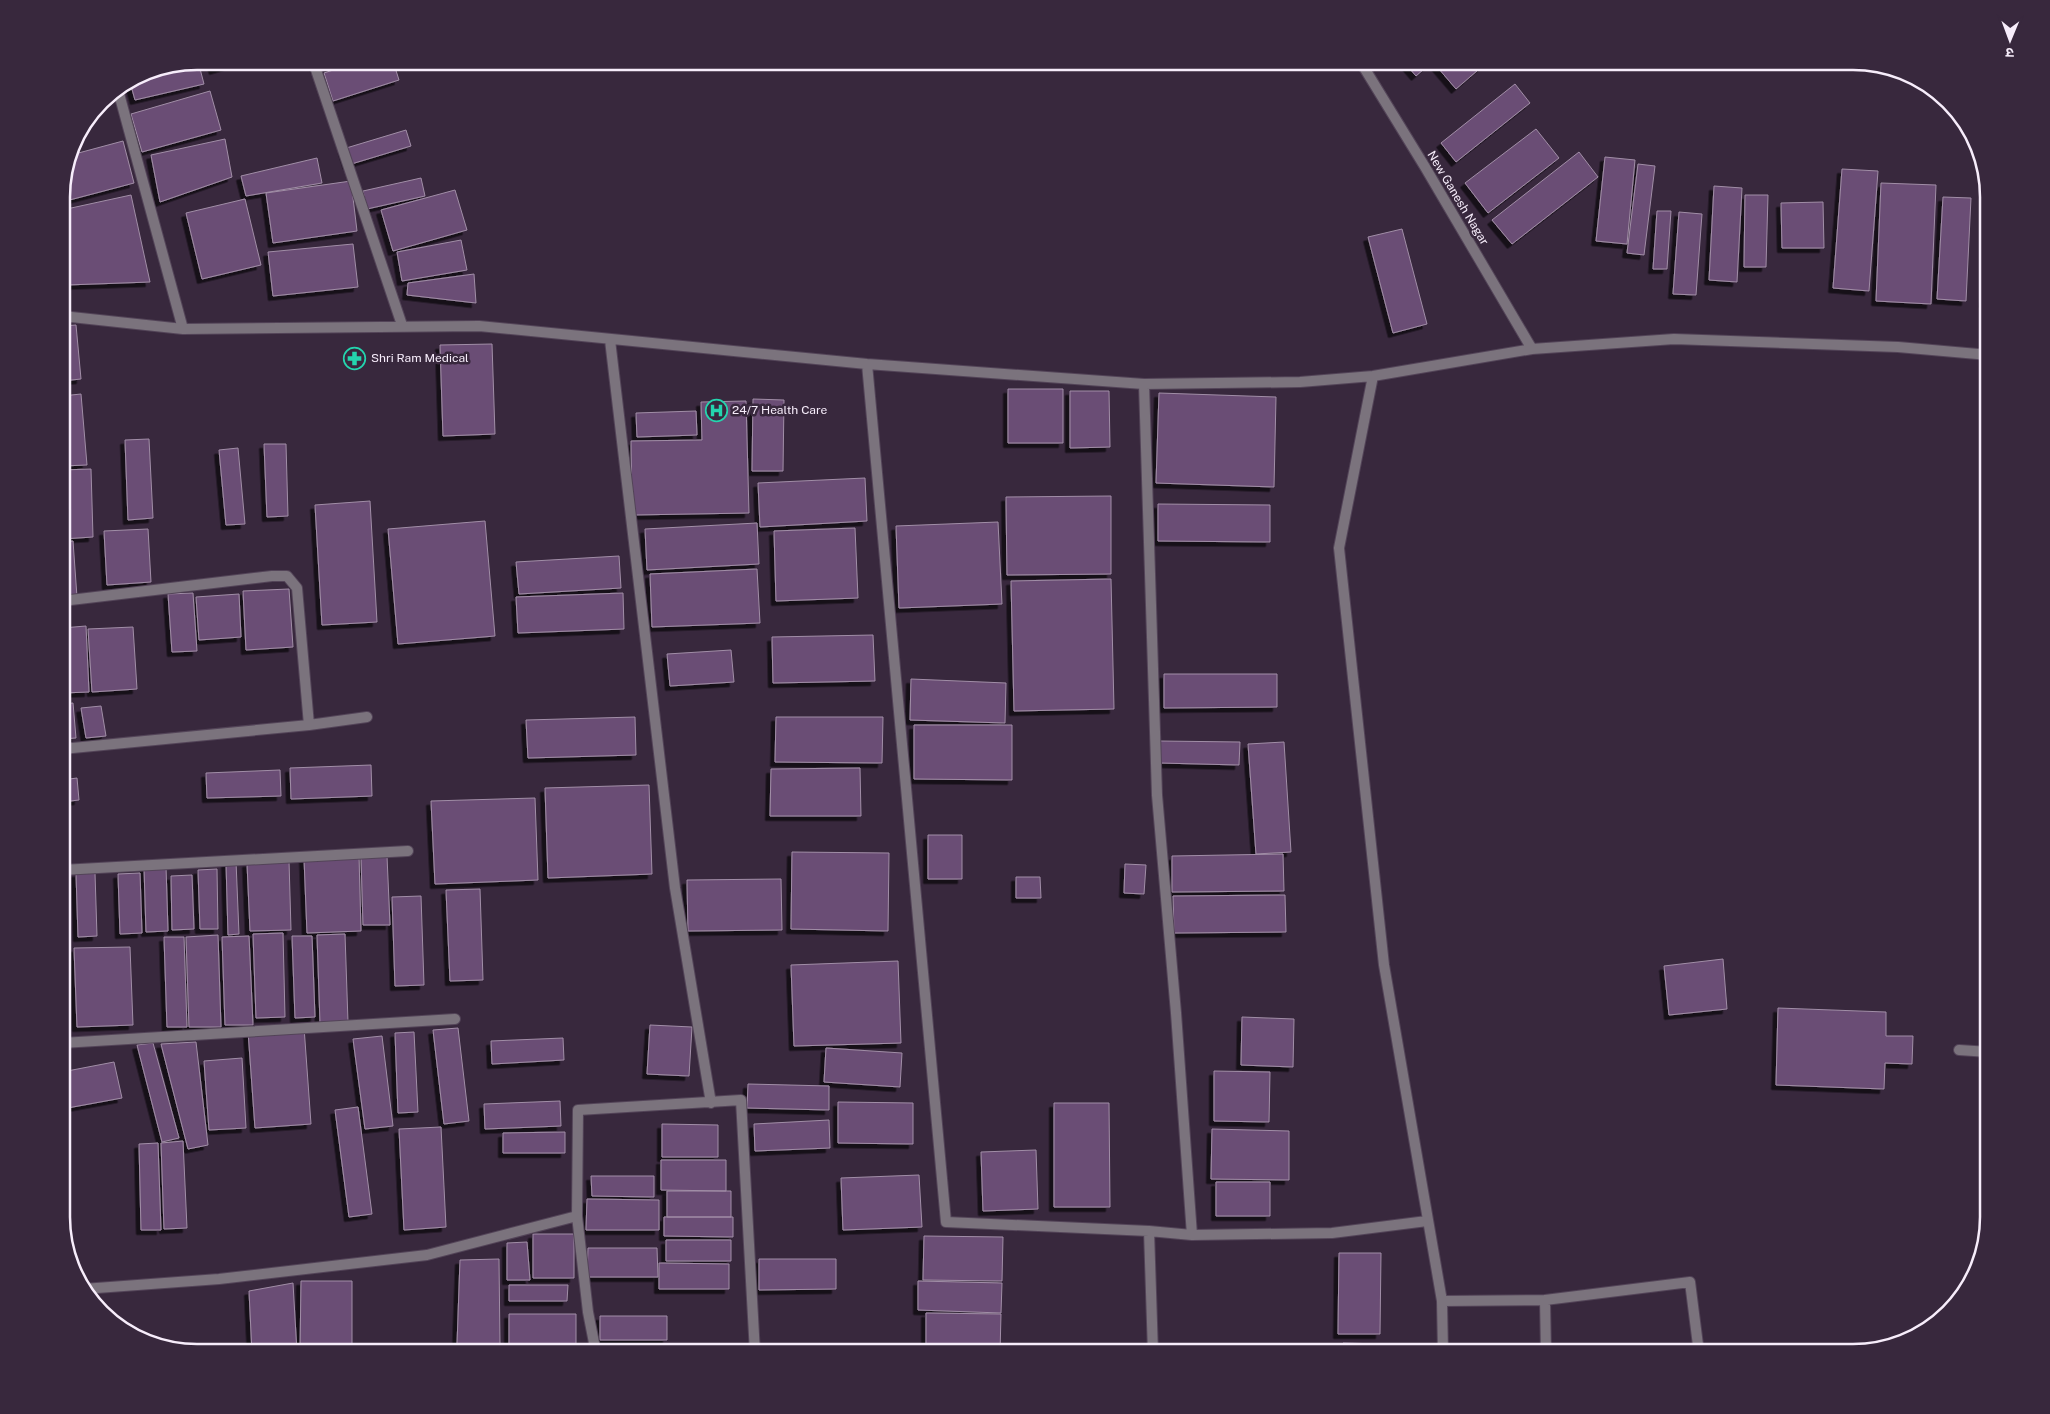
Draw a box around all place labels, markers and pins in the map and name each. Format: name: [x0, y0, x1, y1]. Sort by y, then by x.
pharmacy icon: Shri Ram Medical: [343, 346, 367, 370]
place label: Shri Ram Medical: [371, 351, 469, 365]
hospital icon: 24/7 Health Care: [704, 398, 728, 422]
place label: 24/7 Health Care: [732, 403, 828, 417]

